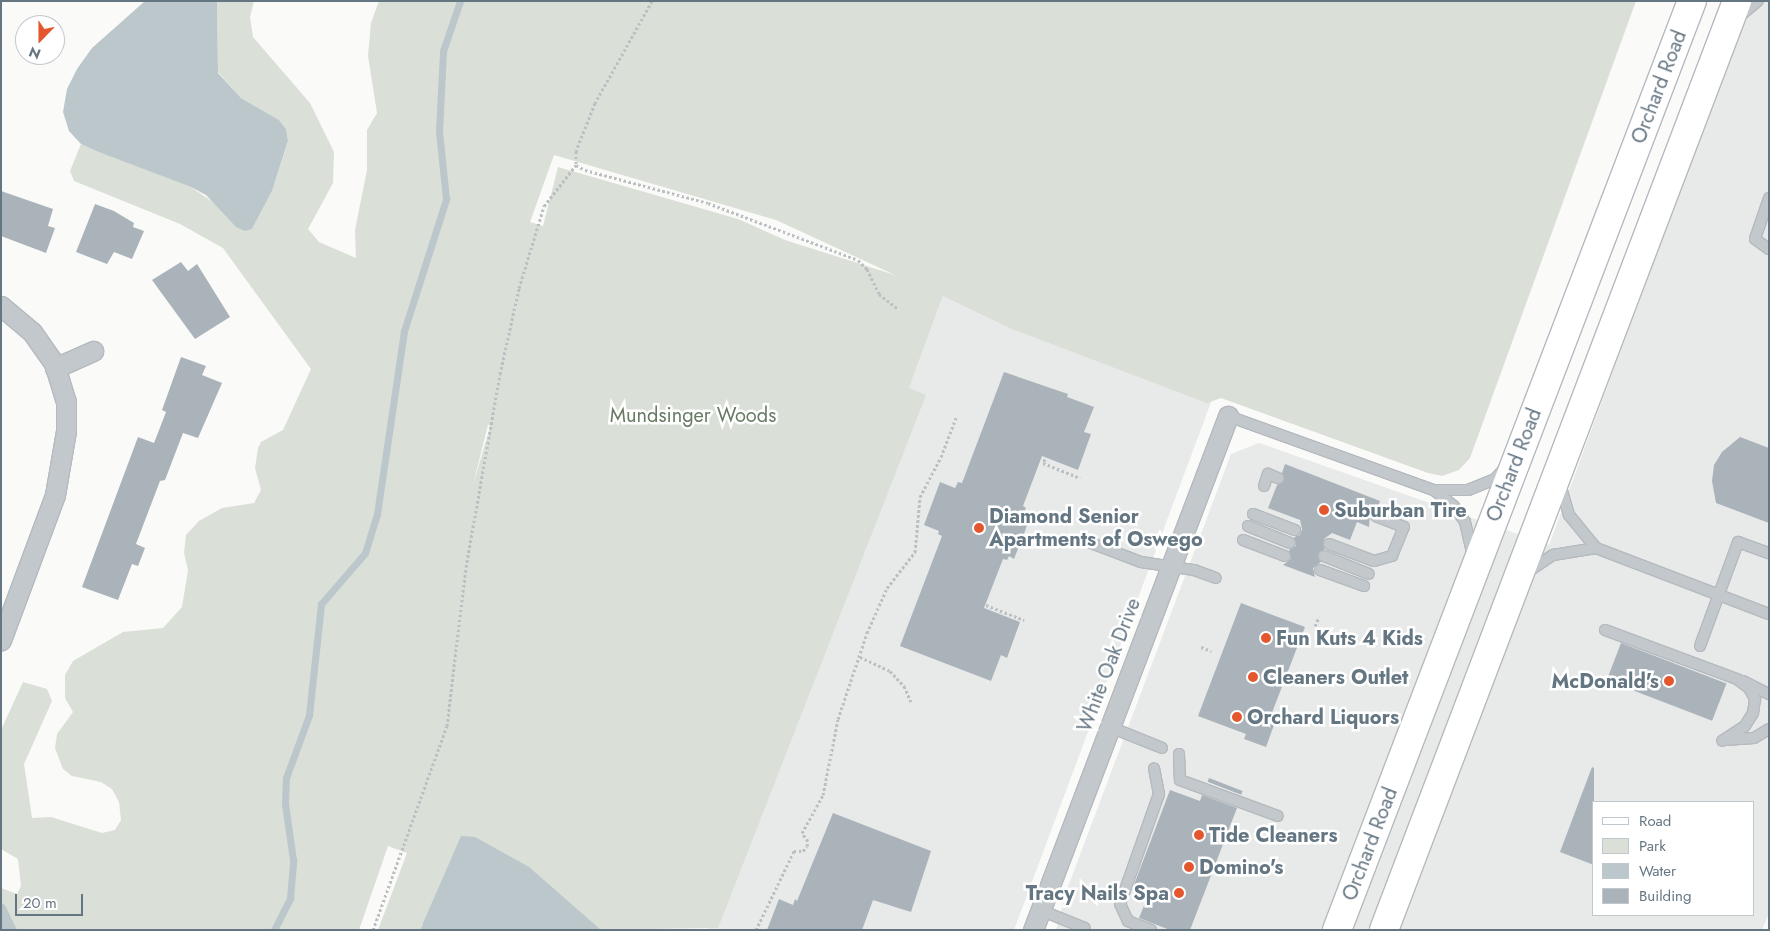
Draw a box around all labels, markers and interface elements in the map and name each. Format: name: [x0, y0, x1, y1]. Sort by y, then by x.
north arrow: [15, 15, 65, 65]
street label: Orchard Road: [1626, 27, 1692, 147]
text: N: [26, 42, 44, 64]
park label: Mundsinger Woods: [610, 403, 776, 427]
street label: Orchard Road: [1481, 405, 1547, 525]
place label: Suburban Tire: [1334, 498, 1467, 522]
place label: Diamond Senior Apartments of Oswego: [989, 504, 1203, 551]
marker: Suburban Tire: [1318, 504, 1330, 516]
marker: Diamond Senior Apartments of Oswego: [973, 522, 985, 534]
street label: White Oak Drive: [1072, 595, 1146, 735]
place label: Fun Kuts 4 Kids: [1276, 626, 1423, 650]
marker: Fun Kuts 4 Kids: [1260, 632, 1272, 644]
place label: Cleaners Outlet: [1263, 665, 1408, 689]
place label: McDonald's: [1552, 669, 1659, 693]
marker: Cleaners Outlet: [1247, 671, 1259, 683]
marker: McDonald's: [1663, 675, 1675, 687]
place label: Orchard Liquors: [1247, 705, 1399, 729]
marker: Orchard Liquors: [1231, 711, 1243, 723]
street label: Orchard Road: [1337, 784, 1403, 904]
legend: [1592, 801, 1755, 916]
text: Road: [1639, 810, 1671, 832]
place label: Tide Cleaners: [1209, 823, 1337, 847]
marker: Tide Cleaners: [1193, 829, 1205, 841]
text: Park: [1639, 835, 1666, 857]
place label: Domino's: [1199, 855, 1283, 879]
text: Water: [1639, 860, 1676, 882]
marker: Domino's: [1183, 861, 1195, 873]
place label: Tracy Nails Spa: [1026, 881, 1169, 905]
scale bar: [18, 884, 85, 916]
text: Building: [1639, 885, 1691, 907]
marker: Tracy Nails Spa: [1173, 887, 1185, 899]
text: 20 m: [23, 892, 57, 914]

